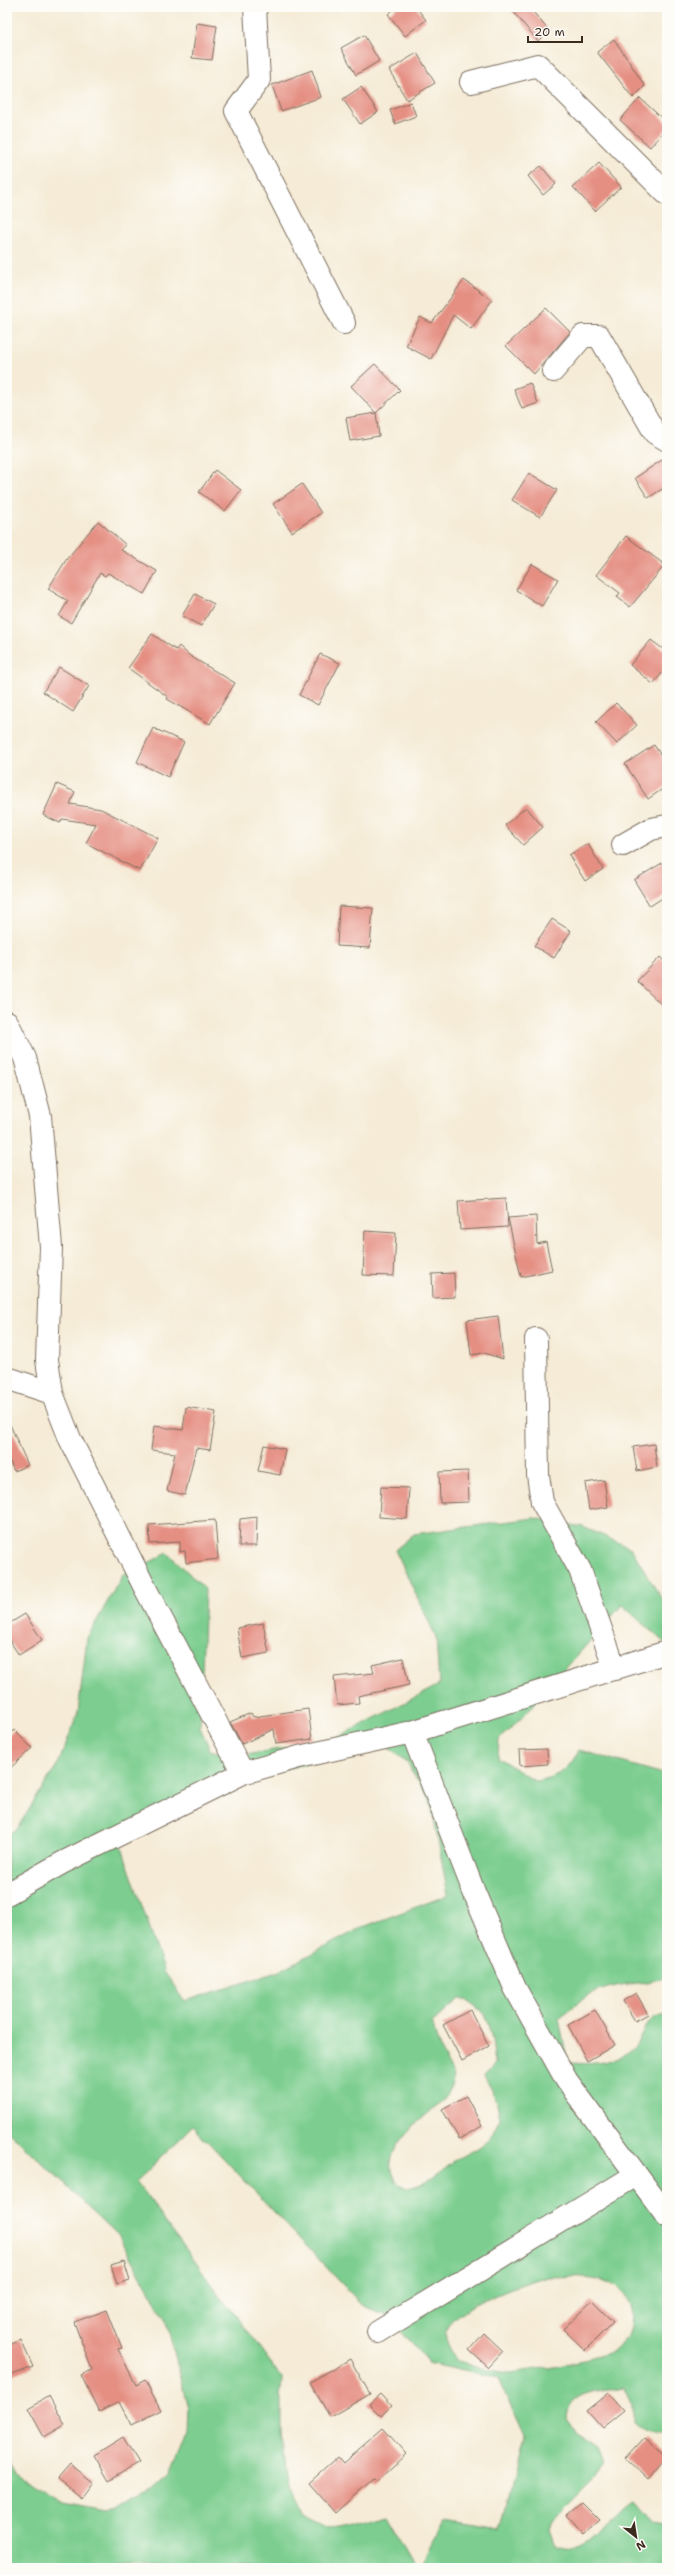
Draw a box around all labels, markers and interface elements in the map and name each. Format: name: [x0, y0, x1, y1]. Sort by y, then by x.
scale bar: [528, 18, 582, 44]
text: 20 m: [534, 24, 565, 40]
north arrow: [616, 2517, 656, 2557]
text: N: [633, 2537, 648, 2554]

